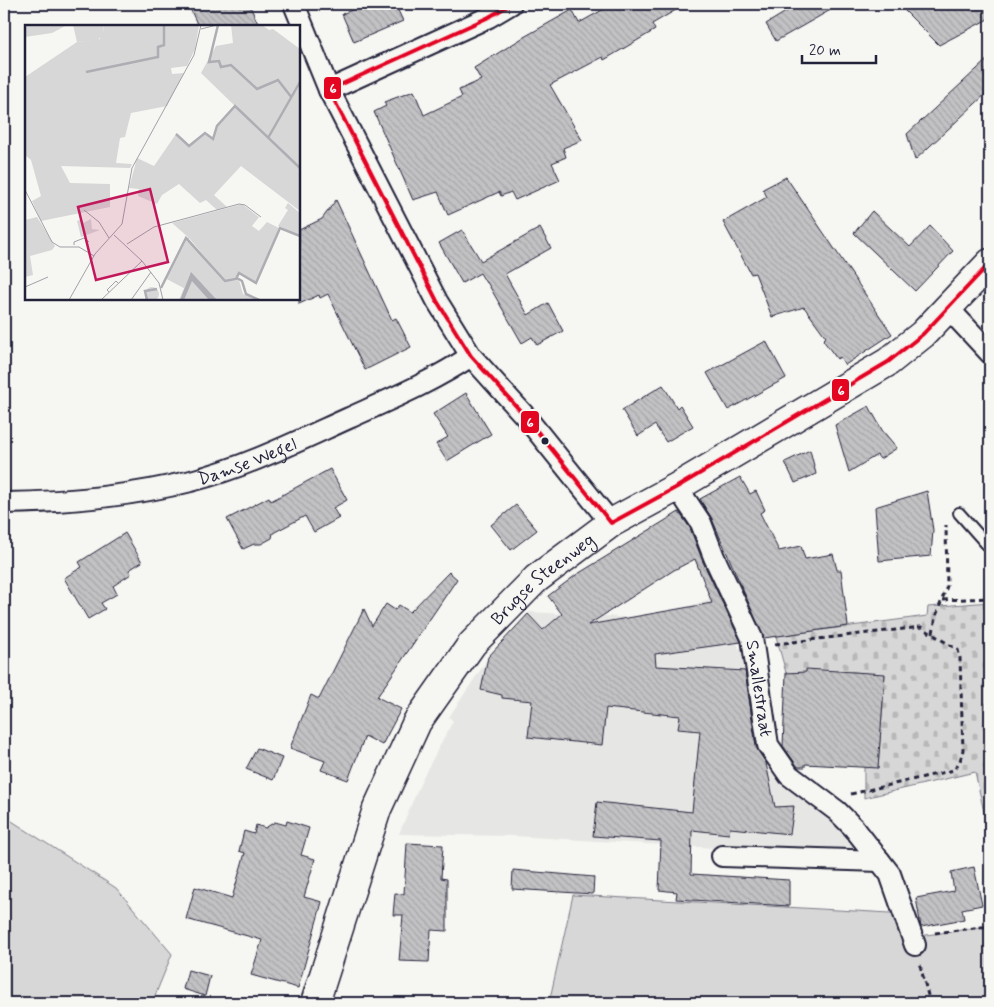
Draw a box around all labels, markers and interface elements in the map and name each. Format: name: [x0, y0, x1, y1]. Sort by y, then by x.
inset map: [25, 25, 300, 300]
scale bar: [802, 32, 875, 64]
text: 20 m: [809, 41, 841, 61]
line badge: 6: [323, 76, 342, 100]
text: 6: [329, 80, 337, 98]
line badge: 6: [831, 378, 850, 402]
text: 6: [837, 382, 845, 400]
line badge: 6: [520, 410, 540, 434]
text: 6: [526, 414, 534, 432]
street label: Damse Wegel: [195, 432, 301, 492]
unlabelled marker: [540, 436, 550, 446]
street label: Brugse Steenweg: [486, 528, 600, 631]
street label: Smallestraat: [739, 639, 778, 739]

